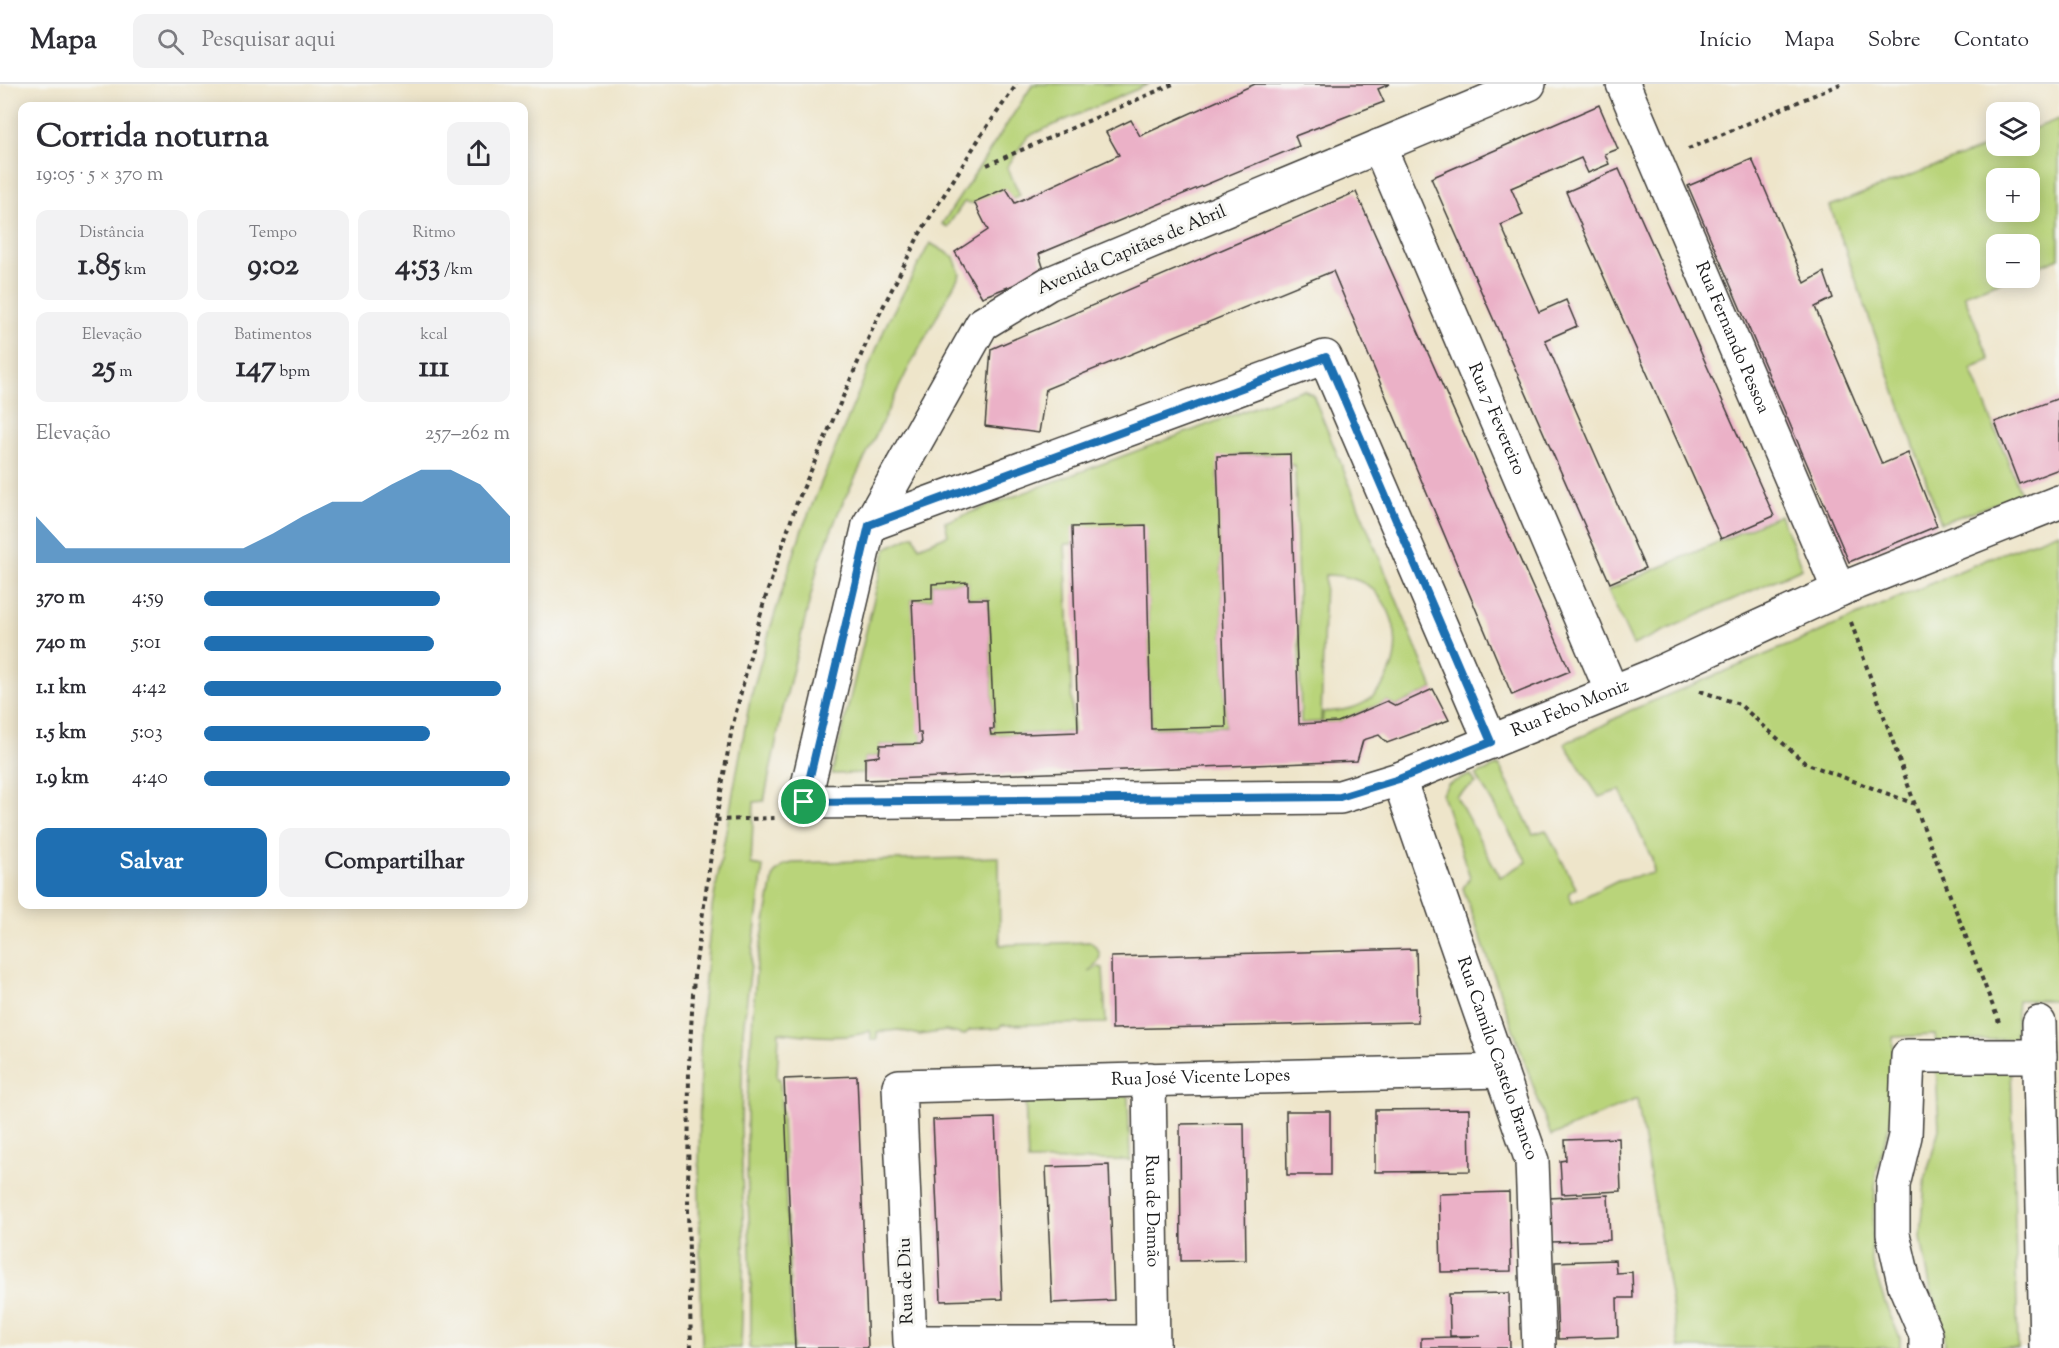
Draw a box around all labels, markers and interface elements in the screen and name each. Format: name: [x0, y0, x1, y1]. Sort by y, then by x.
search box: [133, 14, 553, 68]
text: Mapa: [30, 21, 97, 61]
icon: search: [154, 25, 187, 58]
text: Pesquisar aqui: [202, 25, 335, 57]
text: Início: [1700, 26, 1752, 56]
text: Mapa: [1785, 26, 1835, 56]
text: Sobre: [1868, 26, 1921, 56]
text: Contato: [1954, 26, 2029, 56]
map controls: [1986, 102, 2040, 288]
button: layers: [1986, 102, 2040, 156]
text: Corrida noturna: [36, 114, 269, 162]
button: share: [447, 122, 510, 185]
text: 19:05 · 5 × 370 m: [36, 161, 163, 190]
button: +: [1986, 168, 2040, 222]
street label: Avenida Capitães de Abril: [1033, 199, 1231, 303]
text: Distância: [80, 222, 144, 245]
text: Tempo: [249, 222, 297, 245]
text: Ritmo: [412, 222, 456, 245]
button: −: [1986, 234, 2040, 288]
text: 1.85: [78, 245, 121, 288]
text: 9:02: [247, 245, 299, 288]
text: 4:53: [395, 245, 440, 288]
street label: Rua Fernando Pessoa: [1687, 258, 1775, 418]
text: km: [121, 259, 146, 282]
text: /km: [440, 259, 473, 282]
text: Elevação: [82, 324, 142, 347]
text: Batimentos: [234, 324, 312, 347]
text: kcal: [420, 324, 448, 347]
text: 25: [92, 347, 116, 390]
text: 147: [236, 347, 276, 390]
text: 111: [419, 347, 449, 390]
street label: Rua 7 Fevereiro: [1460, 359, 1531, 479]
text: m: [116, 361, 132, 384]
text: bpm: [276, 361, 310, 384]
text: Elevação: [36, 420, 111, 449]
text: 257–262 m: [425, 420, 510, 449]
text: 370 m: [36, 584, 85, 613]
text: 4:59: [132, 584, 164, 613]
text: 740 m: [36, 629, 86, 658]
text: 5:01: [132, 629, 161, 658]
text: 1.1 km: [36, 674, 86, 703]
text: 4:42: [132, 674, 167, 703]
street label: Rua Febo Moniz: [1508, 674, 1633, 745]
text: 1.5 km: [36, 719, 86, 748]
text: 5:03: [132, 719, 163, 748]
text: 1.9 km: [36, 764, 89, 793]
text: 4:40: [132, 764, 168, 793]
pin: [778, 776, 829, 827]
icon: arrive: [787, 785, 820, 818]
button: Salvar: [36, 828, 267, 897]
button: Compartilhar: [279, 828, 510, 897]
street label: Rua Camilo Castelo Branco: [1449, 953, 1544, 1164]
street label: Rua José Vicente Lopes: [1111, 1063, 1291, 1094]
street label: Rua de Damão: [1137, 1155, 1165, 1268]
street label: Rua de Diu: [892, 1237, 922, 1325]

